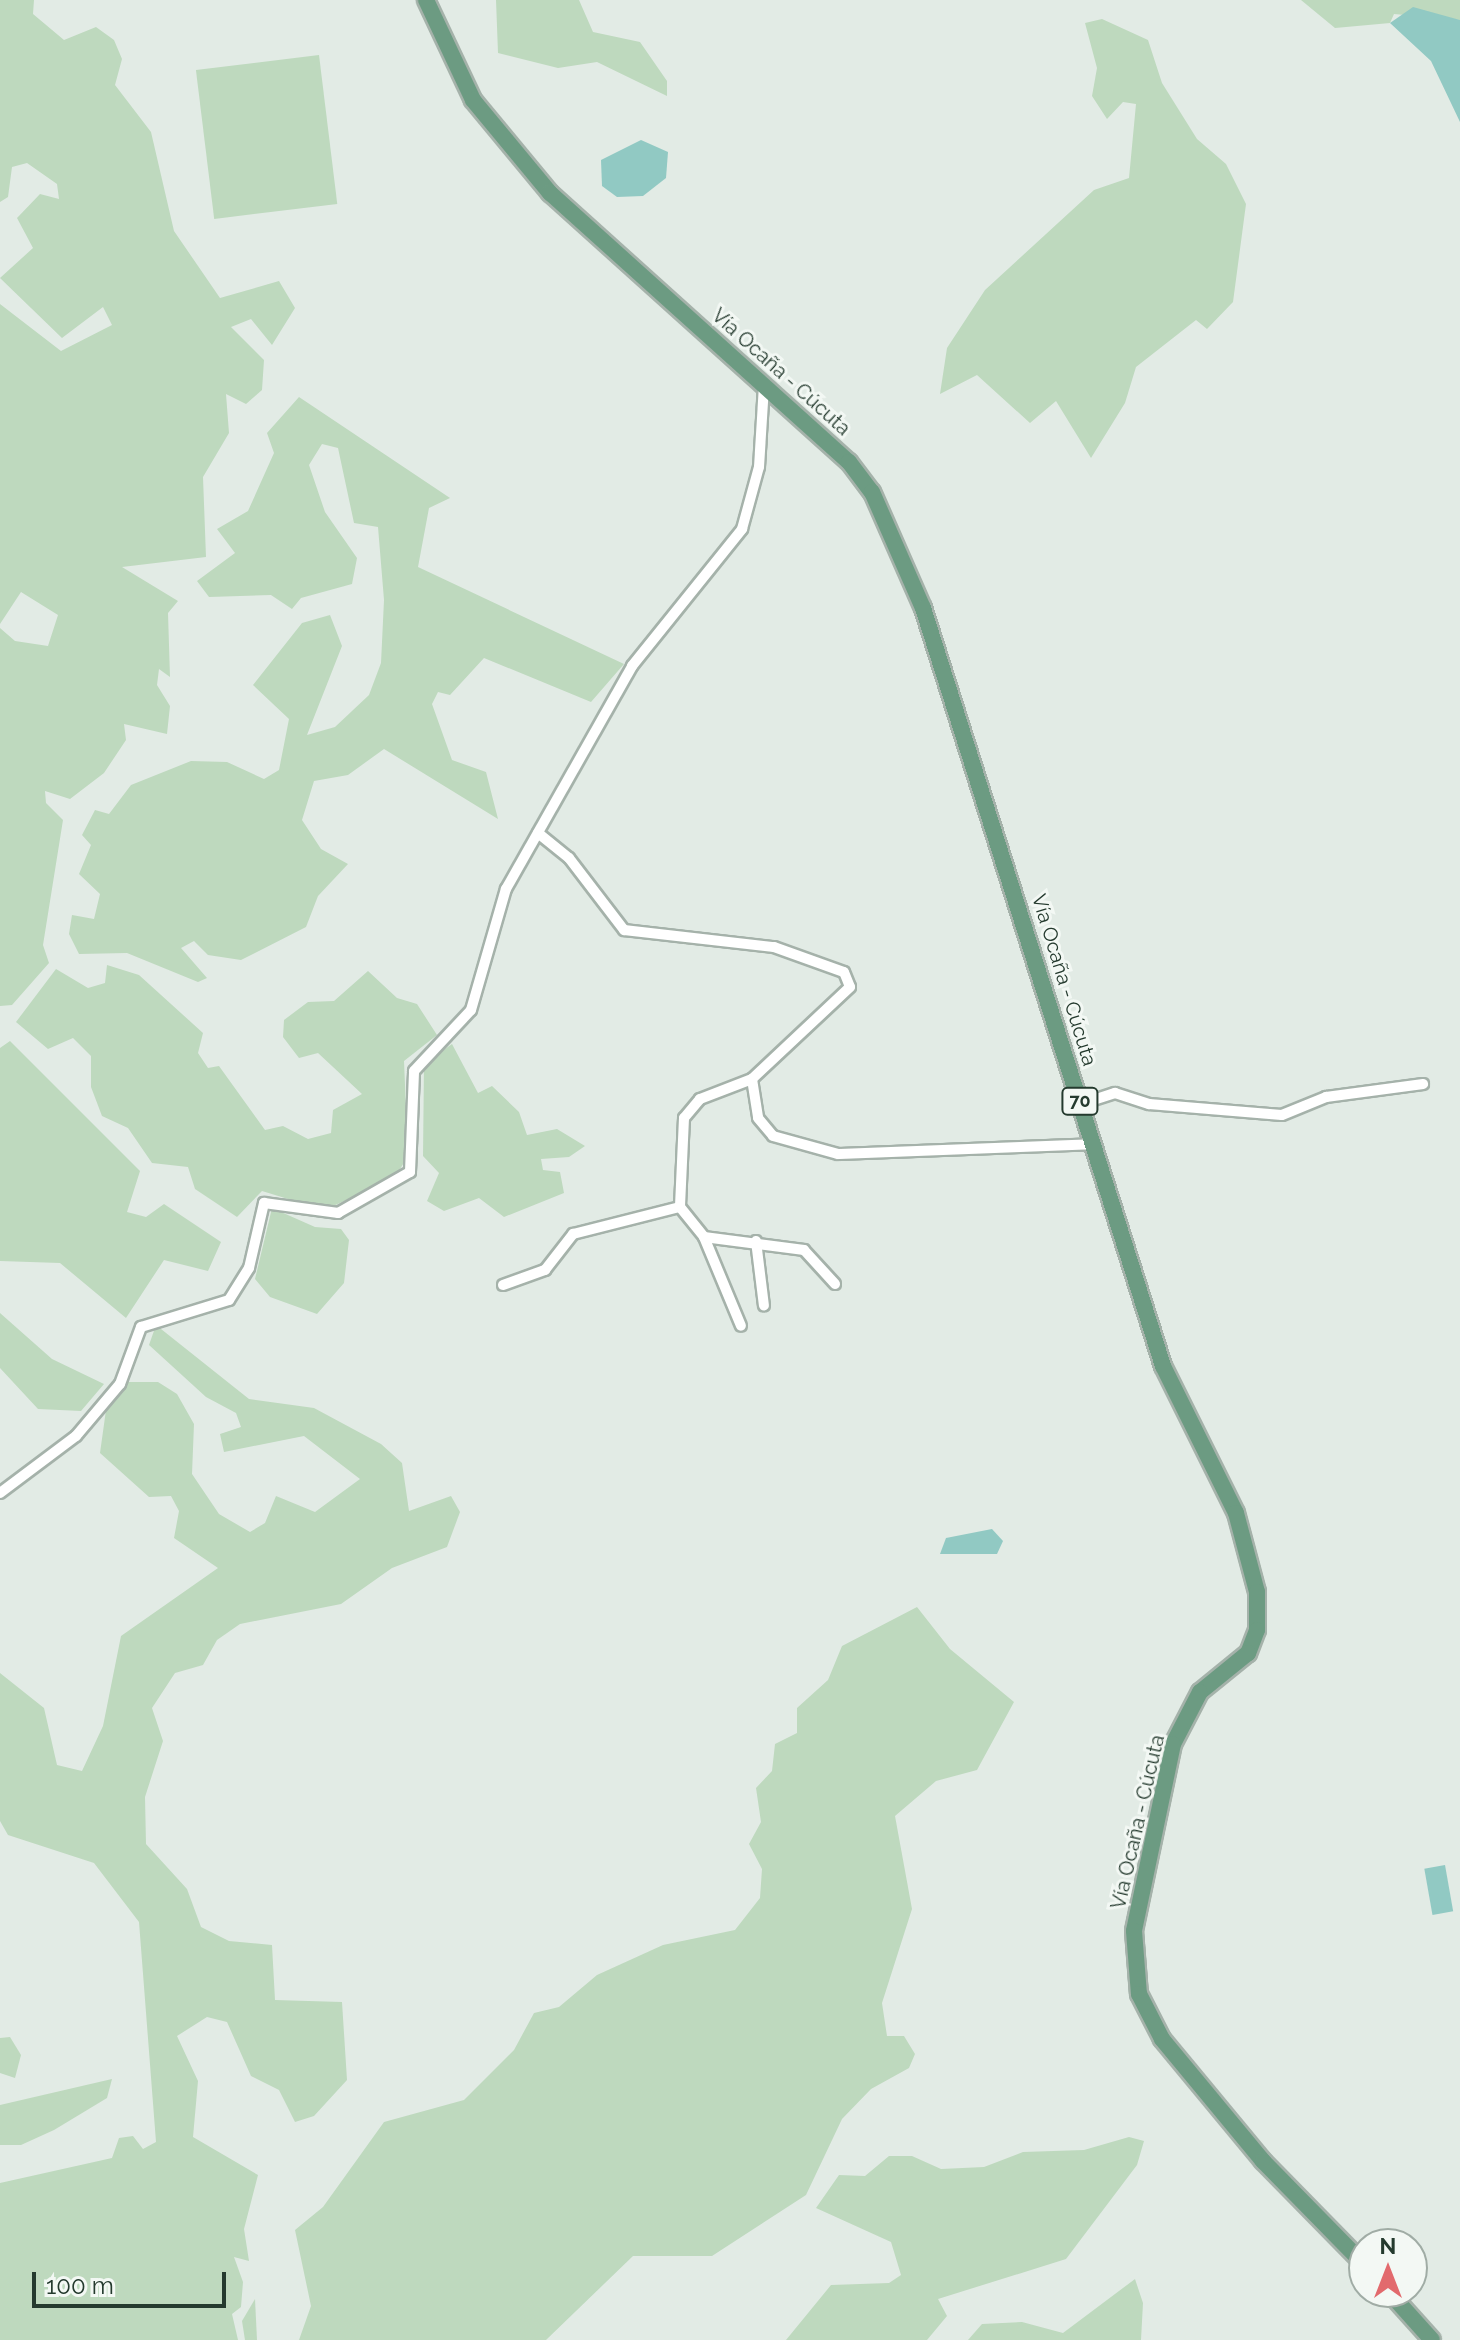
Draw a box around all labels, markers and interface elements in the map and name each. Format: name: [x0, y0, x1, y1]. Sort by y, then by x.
street label: Vía Ocaña - Cúcuta: [707, 303, 855, 441]
street label: Vía Ocaña - Cúcuta: [1026, 891, 1102, 1069]
road number: 70: [1060, 1087, 1100, 1115]
street label: Vía Ocaña - Cúcuta: [1106, 1733, 1170, 1911]
north arrow: [1348, 2228, 1428, 2308]
text: N: [1380, 2233, 1396, 2259]
scale bar: [36, 2256, 230, 2306]
text: 100 m: [46, 2271, 114, 2300]

